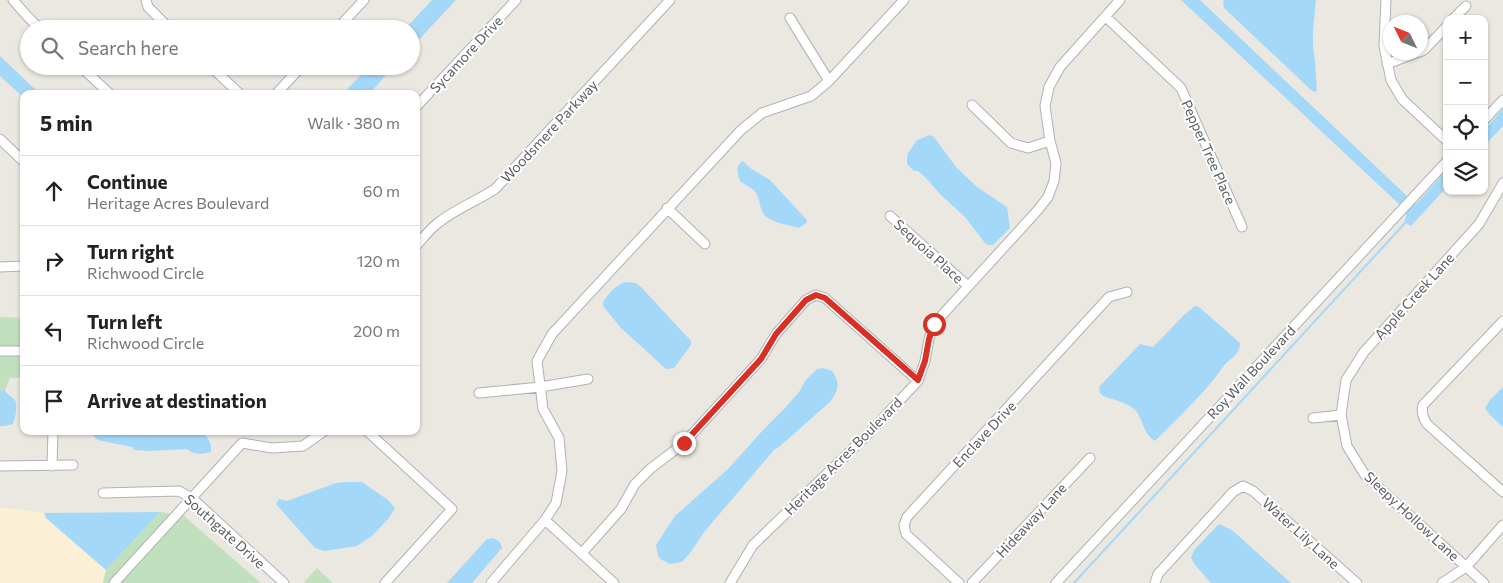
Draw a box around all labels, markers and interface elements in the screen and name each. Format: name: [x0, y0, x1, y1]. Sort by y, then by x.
street label: Sycamore Drive: [426, 12, 506, 96]
north arrow: [1383, 15, 1428, 60]
map controls: [1443, 15, 1488, 195]
button: +: [1443, 15, 1488, 60]
search box: [20, 20, 420, 75]
icon: search: [38, 34, 66, 62]
text: Search here: [78, 36, 178, 59]
button: −: [1443, 60, 1488, 105]
street label: Woodsmere Parkway: [497, 76, 601, 186]
street label: Pepper Tree Place: [1178, 97, 1240, 207]
button: locate: [1443, 105, 1488, 150]
text: 5 min: [40, 110, 93, 135]
text: Walk · 380 m: [307, 113, 400, 132]
button: layers: [1443, 150, 1488, 195]
text: Continue: [87, 170, 167, 193]
icon: ahead: [40, 177, 68, 205]
text: 60 m: [363, 181, 400, 200]
text: Heritage Acres Boulevard: [87, 193, 269, 212]
street label: Sequoia Place: [891, 215, 967, 287]
text: Turn right: [87, 240, 174, 263]
icon: right: [40, 247, 68, 275]
street label: Apple Creek Lane: [1371, 249, 1457, 343]
text: 120 m: [357, 251, 400, 270]
text: Richwood Circle: [87, 263, 204, 282]
text: Turn left: [87, 310, 162, 333]
route start: [923, 313, 946, 336]
icon: left: [40, 317, 68, 345]
text: 200 m: [353, 321, 400, 340]
street label: Roy Wall Boulevard: [1203, 322, 1299, 422]
text: Richwood Circle: [87, 333, 204, 352]
icon: arrive: [40, 387, 68, 415]
text: Arrive at destination: [87, 389, 267, 412]
street label: Heritage Acres Boulevard: [781, 394, 905, 518]
street label: Enclave Drive: [949, 397, 1019, 471]
route end: [673, 432, 696, 455]
street label: Sleepy Hollow Lane: [1361, 468, 1463, 564]
street label: Hideaway Lane: [992, 479, 1070, 561]
street label: Southgate Drive: [181, 490, 269, 572]
street label: Water Lily Lane: [1259, 494, 1343, 572]

